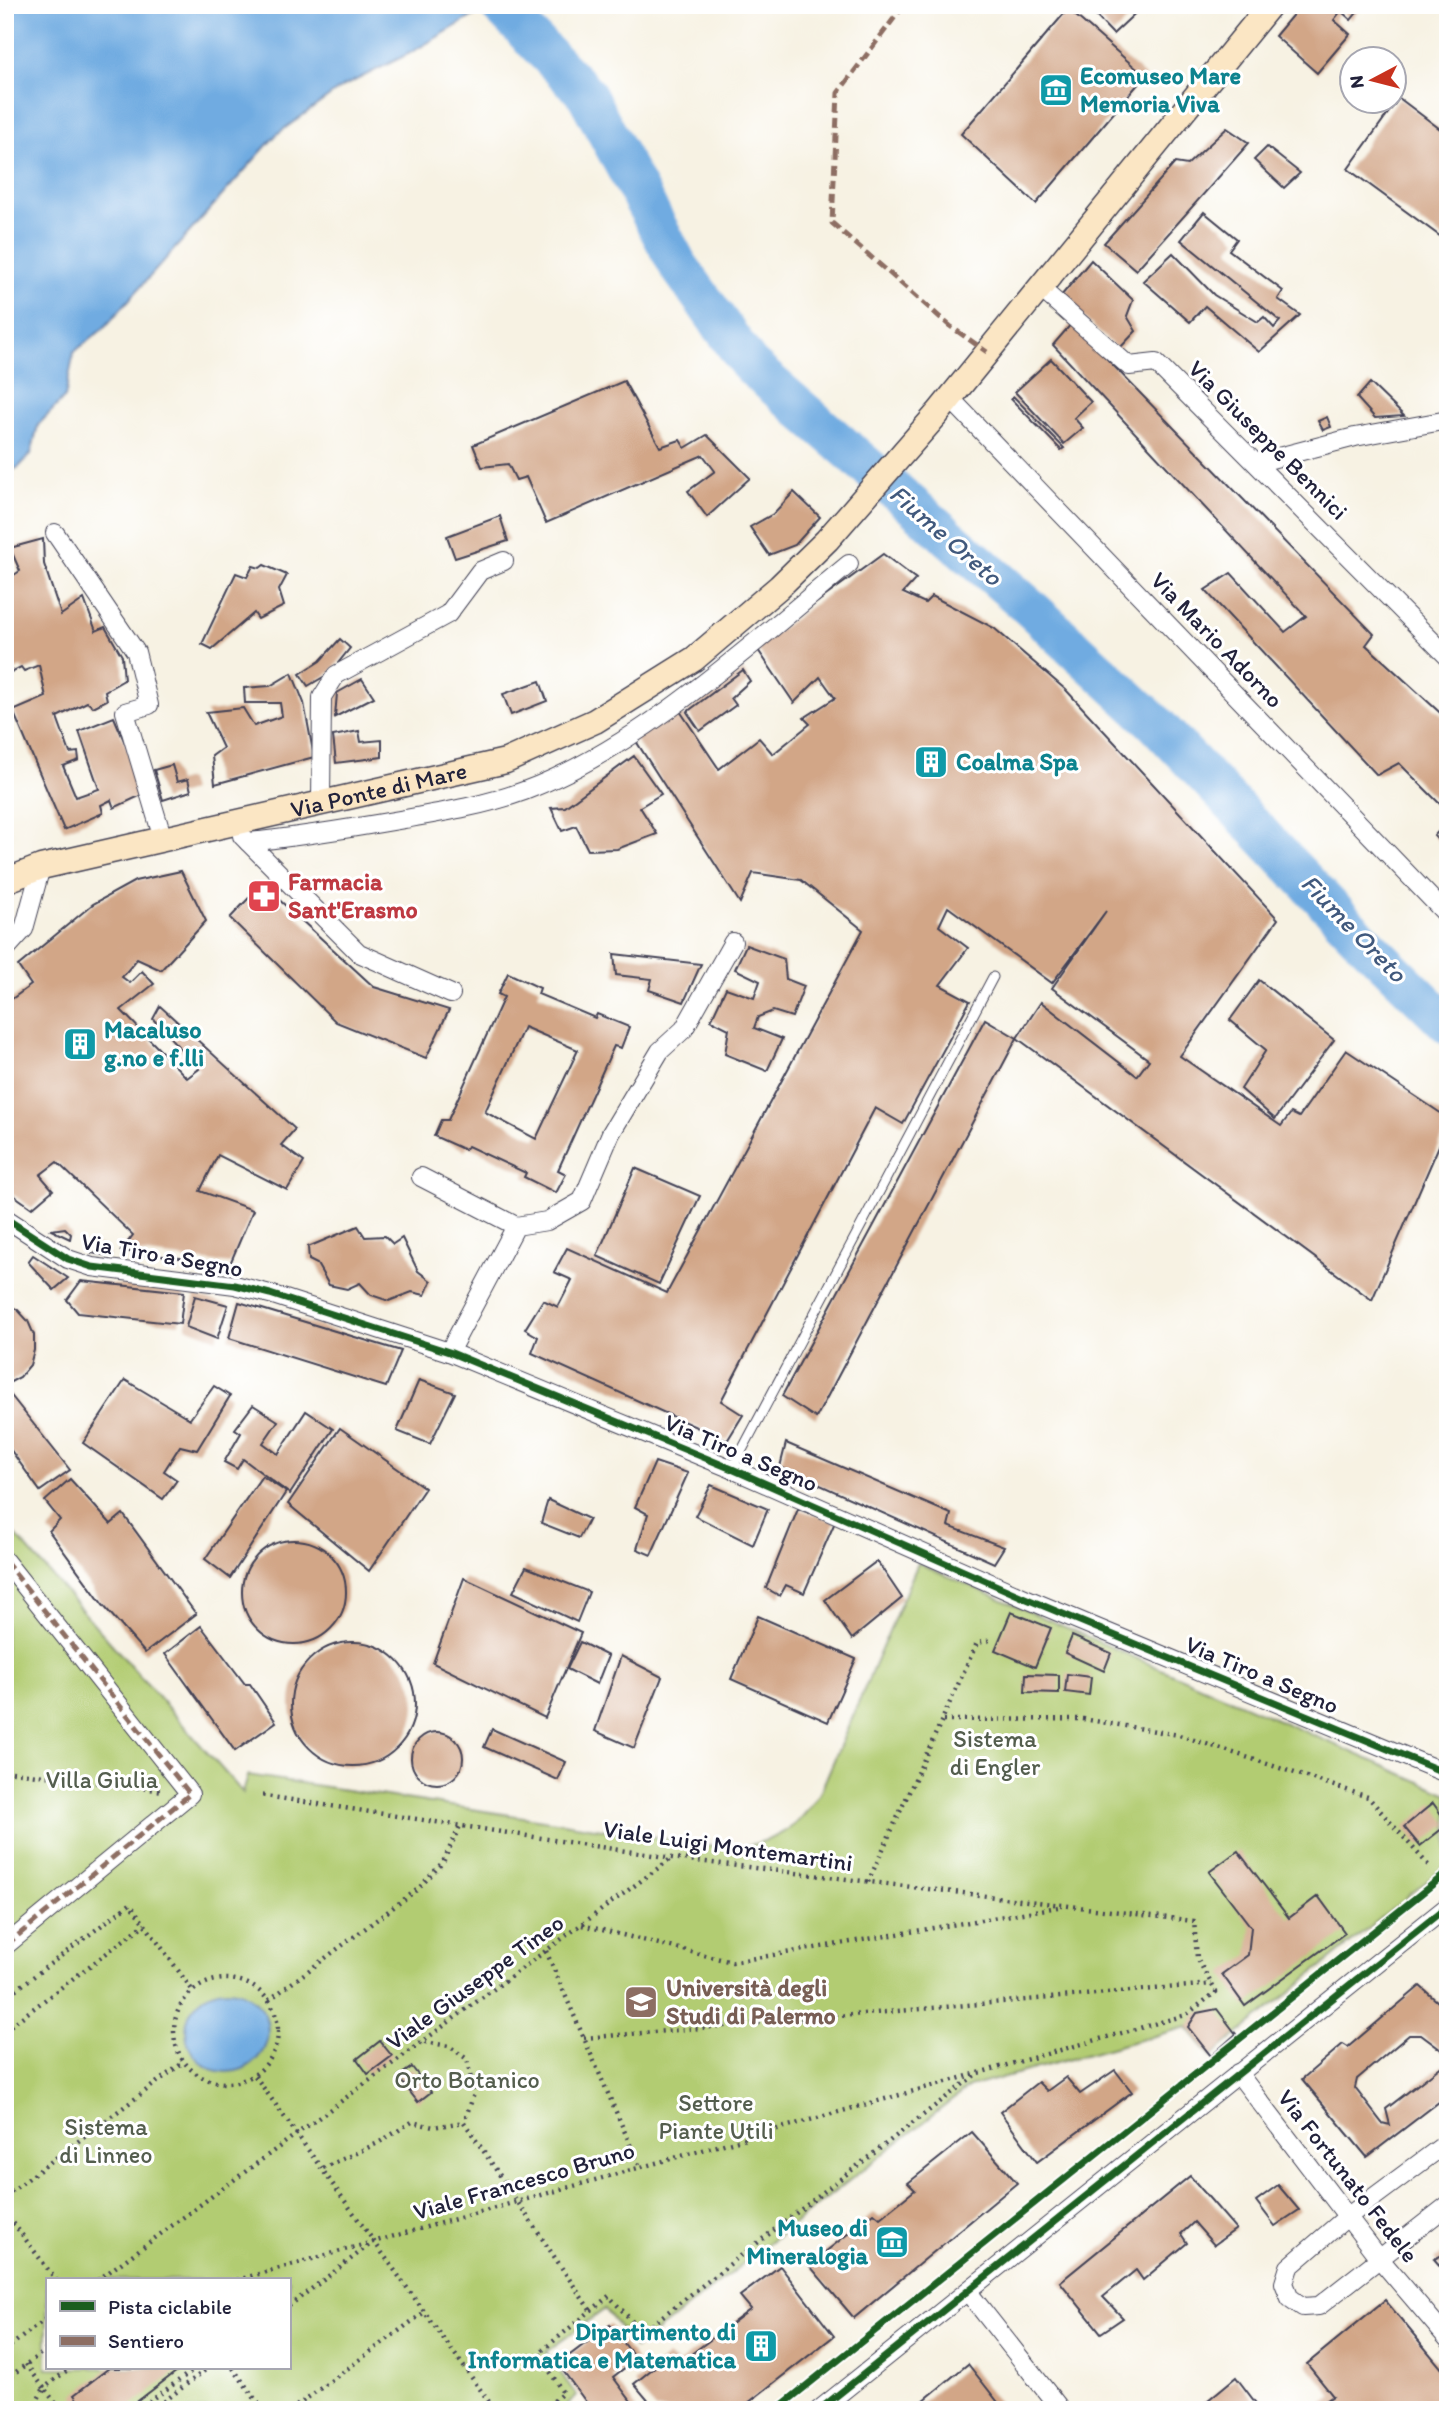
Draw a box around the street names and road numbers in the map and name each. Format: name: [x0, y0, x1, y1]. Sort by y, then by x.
street label: Via Giuseppe Bennici: [1183, 354, 1354, 525]
street label: Via Mario Adorno: [1145, 565, 1290, 714]
street label: Via Ponte di Mare: [288, 755, 469, 824]
street label: Via Tiro a Segno: [79, 1226, 245, 1283]
street label: Via Tiro a Segno: [660, 1407, 822, 1498]
street label: Via Tiro a Segno: [1181, 1629, 1343, 1720]
street label: Viale Luigi Montemartini: [602, 1814, 855, 1877]
street label: Viale Giuseppe Tineo: [380, 1907, 569, 2056]
street label: Via Fortunato Fedele: [1272, 2083, 1425, 2268]
street label: Viale Francesco Bruno: [410, 2135, 638, 2226]

